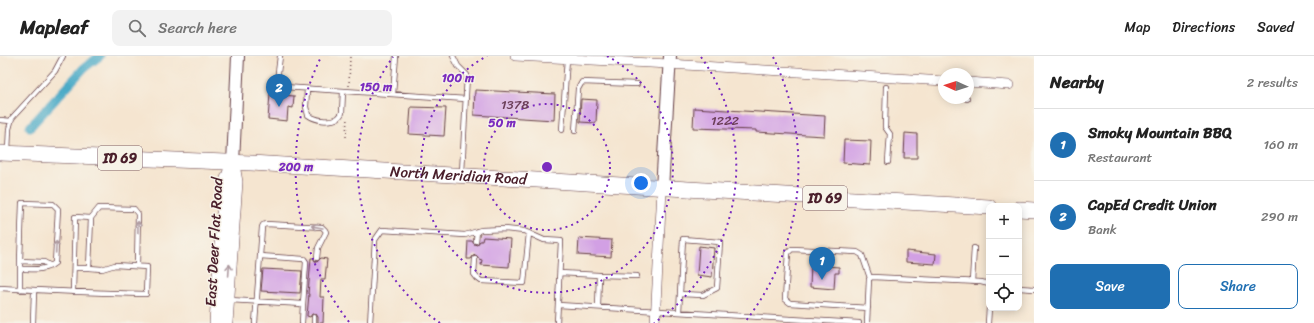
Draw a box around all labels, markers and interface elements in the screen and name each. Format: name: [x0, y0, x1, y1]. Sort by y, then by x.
search box: [112, 10, 392, 46]
text: Mapleaf: [20, 11, 88, 44]
text: Search here: [158, 15, 237, 41]
text: Map: [1124, 15, 1150, 40]
text: Directions: [1172, 15, 1235, 40]
text: Saved: [1257, 15, 1294, 40]
icon: search: [126, 17, 148, 39]
text: 100 m: [442, 67, 475, 89]
text: Nearby: [1050, 67, 1104, 97]
north arrow: [938, 68, 974, 104]
text: 2 results: [1247, 71, 1298, 94]
pin: 2: [266, 74, 292, 107]
text: 150 m: [360, 76, 393, 98]
house number: 1378: [501, 93, 529, 116]
house number: 1222: [711, 109, 740, 132]
text: 50 m: [488, 112, 516, 134]
text: Smoky Mountain BBQ: [1088, 120, 1232, 146]
text: 1: [1060, 133, 1066, 156]
text: 160 m: [1263, 133, 1298, 156]
road number: ID 69: [98, 146, 142, 170]
text: Restaurant: [1088, 146, 1152, 169]
text: 200 m: [278, 156, 314, 178]
street label: North Meridian Road: [389, 158, 529, 192]
centre of rings: [540, 160, 554, 174]
your location: [631, 173, 651, 193]
street label: East Deer Flat Road: [198, 176, 230, 307]
road number: ID 69: [803, 186, 847, 210]
text: CapEd Credit Union: [1088, 192, 1217, 218]
map controls: [986, 203, 1022, 311]
button: +: [986, 203, 1022, 239]
text: 2: [1059, 205, 1067, 228]
text: 290 m: [1261, 205, 1298, 228]
text: Bank: [1088, 218, 1117, 241]
one-way arrow: [134, 221, 141, 234]
one-way arrow: [311, 223, 324, 231]
button: −: [986, 239, 1022, 275]
one-way arrow: [52, 241, 60, 254]
pin: 1: [809, 247, 835, 280]
one-way arrow: [226, 264, 233, 277]
button: Save: [1050, 264, 1170, 309]
button: Share: [1178, 264, 1298, 309]
button: locate: [986, 275, 1022, 311]

